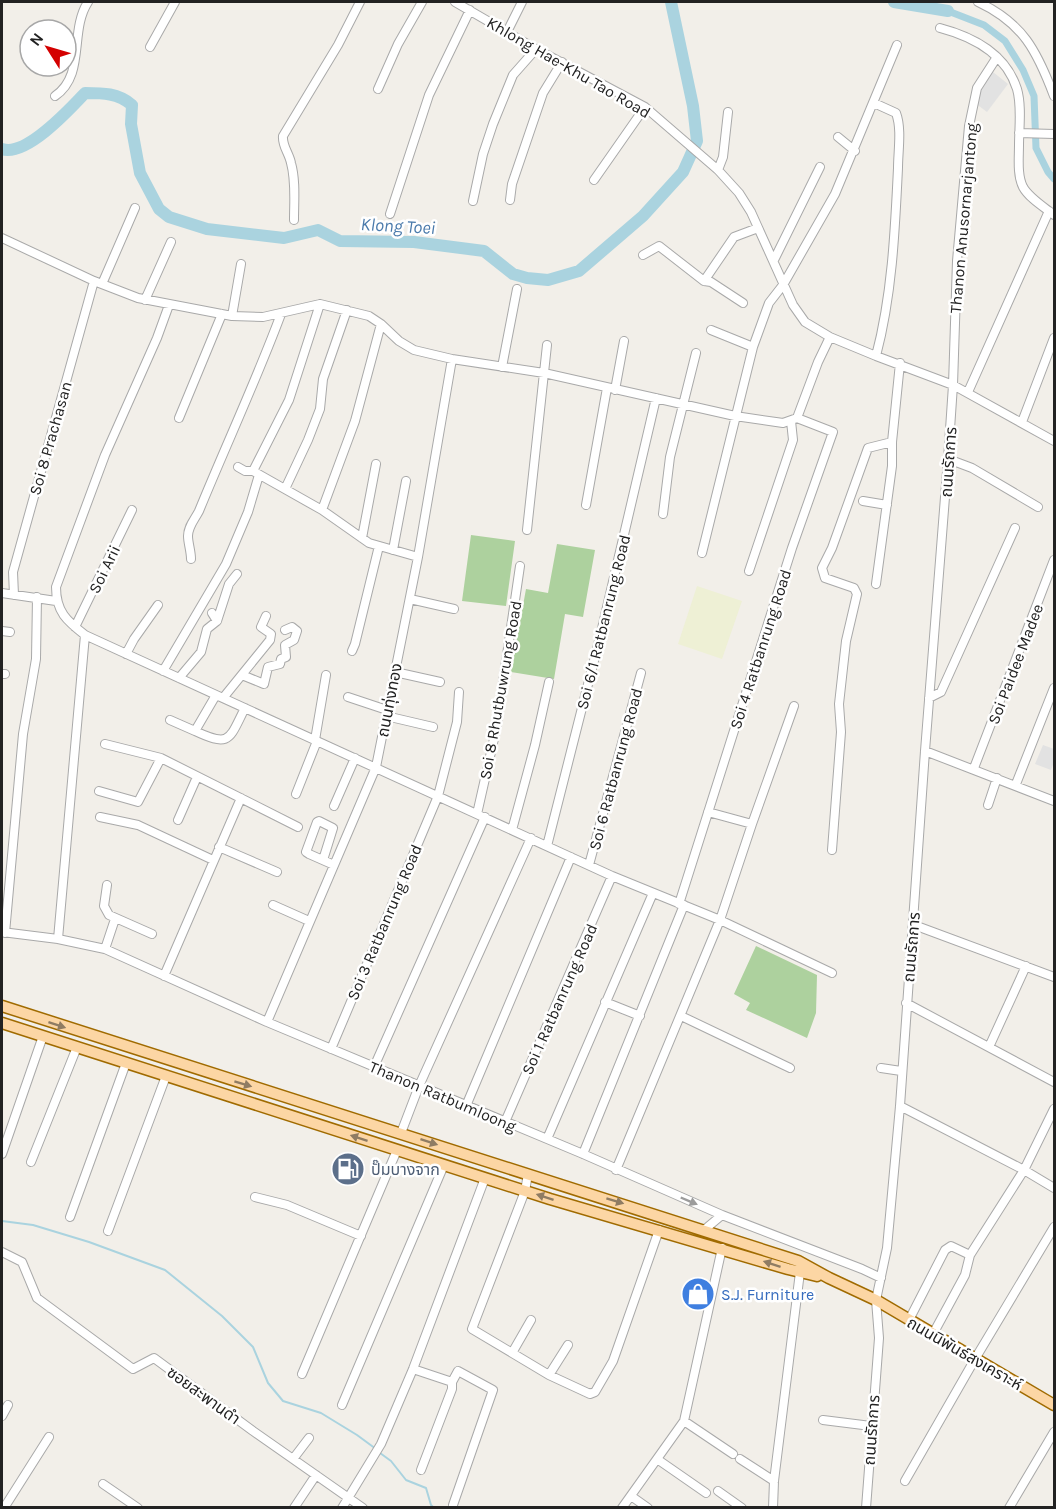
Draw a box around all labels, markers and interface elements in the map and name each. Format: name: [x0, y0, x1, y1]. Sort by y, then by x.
street label: Khlong Hae-Khu Tao Road: [483, 13, 654, 122]
north arrow: [18, 18, 78, 78]
text: N: [25, 29, 47, 50]
street label: Thanon Anusornarjantong: [946, 122, 981, 314]
water label: Klong Toei: [360, 213, 436, 239]
street label: Soi 8 Prachasan: [25, 379, 76, 497]
street label: ถนนรัถการ: [937, 426, 960, 498]
street label: Soi 6/1 Ratbanrung Road: [573, 533, 634, 712]
street label: Soi Arii: [85, 542, 124, 597]
street label: Soi 4 Ratbanrung Road: [726, 567, 795, 732]
street label: Soi 8 Rhutbuwrung Road: [475, 599, 526, 781]
street label: Soi Paidee Madee: [984, 601, 1047, 727]
street label: ถนนทุ่งทอง: [373, 661, 406, 739]
street label: Soi 6 Ratbanrung Road: [585, 686, 646, 852]
street label: Soi 3 Ratbanrung Road: [343, 841, 426, 1003]
street label: ถนนรัถการ: [899, 911, 924, 983]
street label: Soi 1 Ratbanrung Road: [518, 921, 601, 1078]
one-way arrow: [48, 1020, 66, 1030]
street label: Thanon Ratbumloong: [366, 1057, 519, 1136]
one-way arrow: [234, 1080, 252, 1089]
one-way arrow: [350, 1133, 368, 1142]
one-way arrow: [420, 1138, 438, 1148]
fuel station icon: ปั๊มบางจาก: [330, 1151, 366, 1187]
place label: ปั๊มบางจาก: [371, 1159, 440, 1179]
one-way arrow: [536, 1192, 554, 1202]
one-way arrow: [606, 1197, 624, 1207]
one-way arrow: [680, 1197, 698, 1206]
one-way arrow: [763, 1259, 781, 1268]
shop icon: S.J. Furniture: [680, 1276, 716, 1312]
place label: S.J. Furniture: [721, 1285, 814, 1304]
street label: ถนนนิพันธ์สงเคราะห์: [904, 1313, 1026, 1394]
street label: ซอยสะพานดำ: [163, 1362, 244, 1428]
street label: ถนนรัถการ: [860, 1394, 883, 1466]

